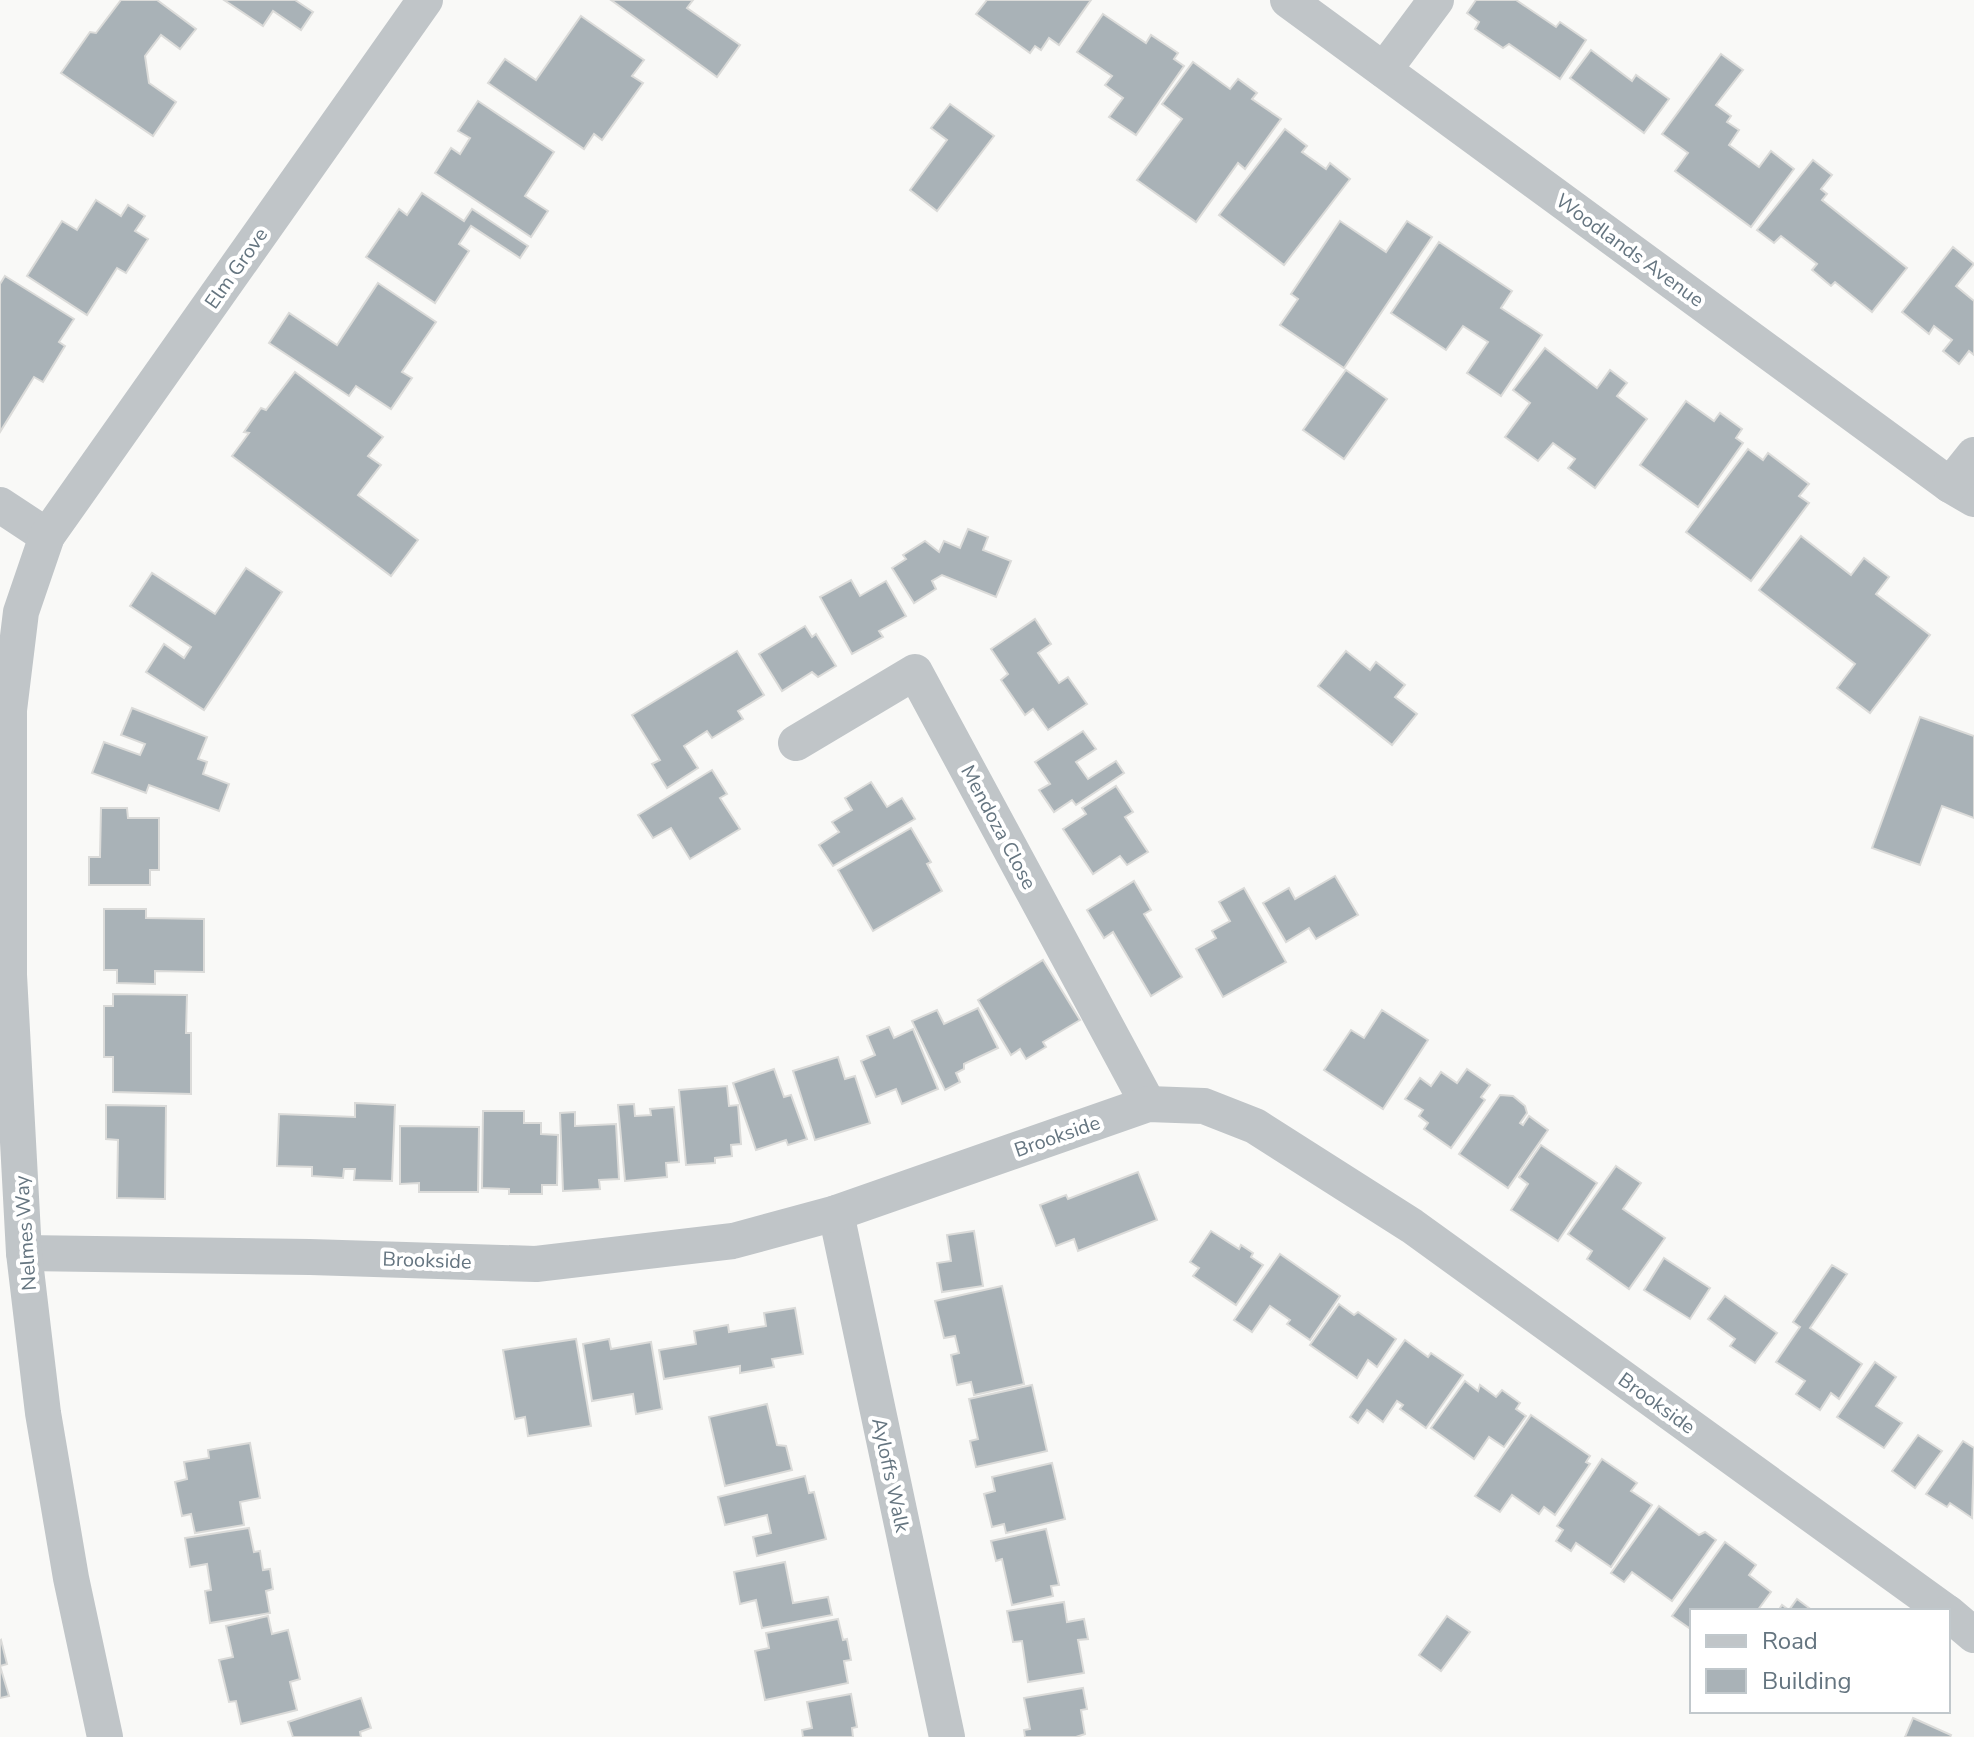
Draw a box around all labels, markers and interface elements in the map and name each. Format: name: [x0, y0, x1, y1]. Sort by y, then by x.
street label: Woodlands Avenue: [1550, 187, 1709, 313]
street label: Elm Grove: [199, 222, 274, 314]
street label: Mendoza Close: [954, 760, 1043, 894]
street label: Brookside: [1011, 1109, 1104, 1164]
street label: Nelmes Way: [8, 1174, 43, 1292]
street label: Brookside: [382, 1245, 472, 1276]
street label: Brookside: [1613, 1366, 1701, 1441]
street label: Ayloffs Walk: [865, 1415, 916, 1536]
legend: [1690, 1609, 1950, 1713]
text: Road: [1762, 1625, 1818, 1657]
text: Building: [1762, 1665, 1852, 1697]

